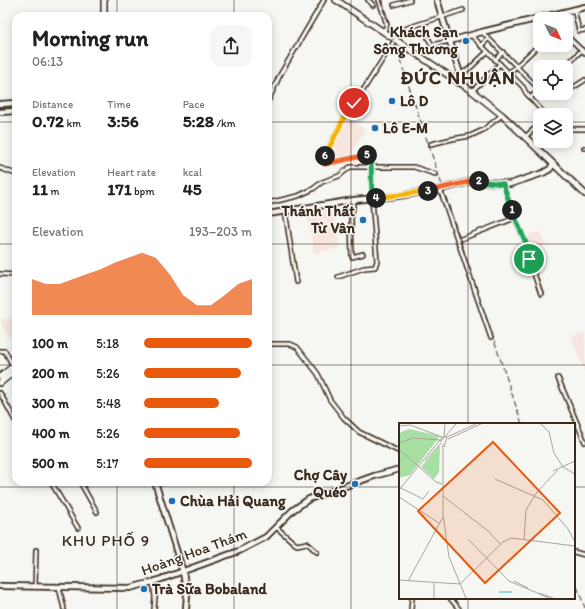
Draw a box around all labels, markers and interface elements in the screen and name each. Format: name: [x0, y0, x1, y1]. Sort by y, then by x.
north arrow: [533, 12, 573, 52]
map controls: [533, 12, 573, 148]
place label: Khách Sạn Sông Thương: [373, 23, 459, 59]
text: Morning run: [32, 25, 148, 52]
button: share: [210, 25, 252, 67]
marker: Khách Sạn Sông Thương: [461, 36, 471, 46]
text: 06:13: [32, 54, 63, 69]
button: locate: [533, 60, 573, 100]
district label: ĐỨC NHUẬN: [400, 66, 516, 89]
pin: [337, 86, 371, 120]
icon: check: [343, 92, 365, 114]
place label: Lô D: [400, 92, 429, 110]
marker: Lô D: [387, 96, 397, 106]
text: Distance: [32, 98, 73, 111]
text: Time: [107, 98, 131, 111]
text: Pace: [183, 98, 205, 111]
button: layers: [533, 108, 573, 148]
text: 0.72: [32, 111, 64, 131]
text: 3:56: [107, 111, 139, 131]
text: 5:28: [183, 111, 214, 131]
text: km: [64, 117, 81, 130]
text: /km: [214, 117, 236, 130]
place label: Lô E-M: [383, 119, 428, 137]
marker: Lô E-M: [370, 123, 380, 133]
pin: 5: [357, 145, 377, 165]
pin: 6: [315, 146, 335, 166]
text: 5: [364, 148, 370, 161]
text: 6: [322, 149, 328, 162]
text: Elevation: [32, 166, 76, 179]
text: Heart rate: [107, 166, 156, 179]
text: kcal: [183, 166, 202, 179]
pin: 2: [469, 171, 489, 191]
text: 2: [476, 174, 482, 187]
text: 11: [32, 179, 48, 199]
text: 171: [107, 179, 132, 199]
text: 45: [183, 179, 202, 199]
pin: 3: [418, 181, 438, 201]
text: 3: [425, 184, 431, 197]
text: m: [48, 185, 60, 198]
text: bpm: [132, 185, 154, 198]
pin: 4: [366, 188, 386, 208]
text: 4: [373, 191, 379, 204]
pin: 1: [502, 200, 522, 220]
place label: Thánh Thất Từ Vân: [280, 202, 356, 237]
text: 1: [509, 203, 515, 216]
marker: Thánh Thất Từ Vân: [358, 215, 368, 225]
text: Elevation: [32, 224, 84, 239]
text: 193–203 m: [189, 224, 252, 239]
pin: [512, 242, 546, 276]
icon: arrive: [518, 248, 540, 270]
text: 100 m: [32, 336, 68, 351]
text: 5:18: [96, 336, 119, 351]
text: 200 m: [32, 366, 69, 381]
text: 5:26: [96, 366, 120, 381]
text: 300 m: [32, 396, 69, 411]
text: 5:48: [96, 396, 121, 411]
inset map: [399, 423, 575, 599]
text: 400 m: [32, 426, 70, 441]
text: 5:26: [96, 426, 120, 441]
text: 500 m: [32, 456, 69, 471]
text: 5:17: [96, 456, 119, 471]
place label: Chợ Cây Quéo: [294, 466, 348, 501]
marker: Chợ Cây Quéo: [350, 479, 360, 489]
place label: Chùa Hải Quang: [180, 492, 286, 511]
marker: Chùa Hải Quang: [167, 496, 177, 506]
street label: Hoàng Hoa Thám: [139, 525, 249, 579]
district label: KHU PHỐ 9: [62, 531, 150, 550]
place label: Trà Sữa Bobaland: [151, 580, 267, 598]
marker: Trà Sữa Bobaland: [139, 584, 149, 594]

